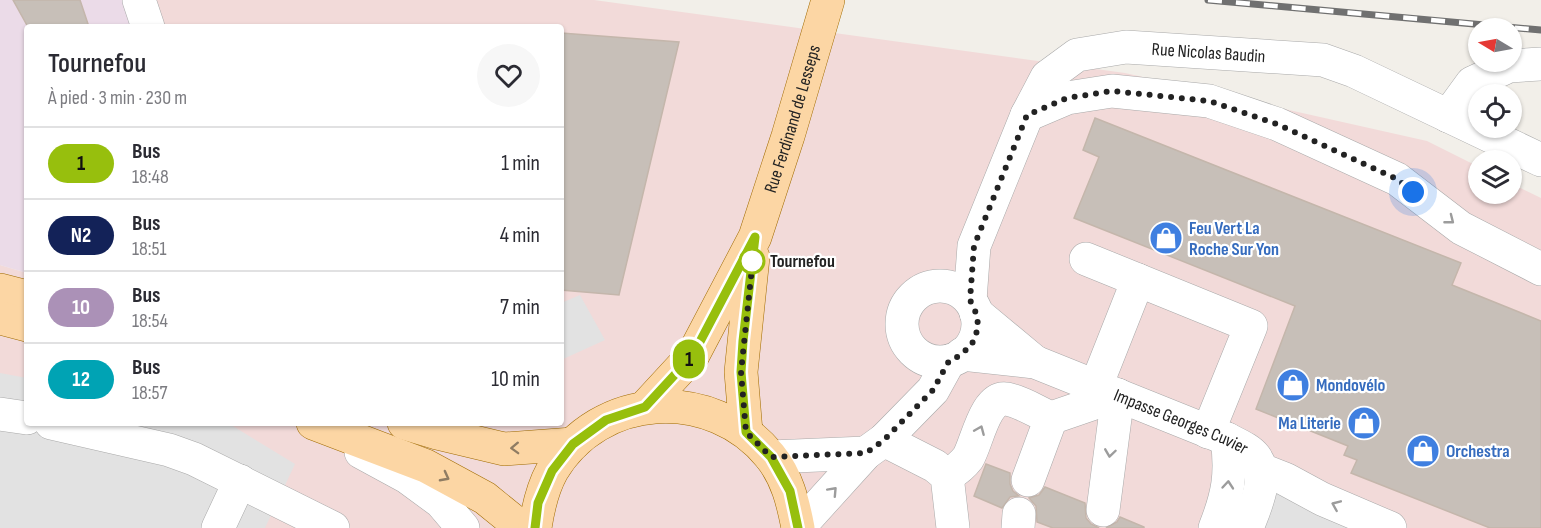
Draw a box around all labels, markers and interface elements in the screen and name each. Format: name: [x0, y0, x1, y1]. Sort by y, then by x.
north arrow: [1468, 18, 1522, 72]
map controls: [1468, 18, 1522, 204]
street label: Rue Nicolas Baudin: [1151, 38, 1266, 67]
street label: Rue Ferdinand de Lesseps: [760, 42, 825, 195]
button: heart: [477, 44, 540, 107]
text: Tournefou: [48, 47, 146, 80]
button: locate: [1468, 84, 1522, 138]
text: À pied · 3 min · 230 m: [48, 86, 187, 110]
text: Bus: [132, 138, 161, 165]
text: 1 min: [501, 150, 540, 177]
button: layers: [1468, 150, 1522, 204]
text: 1: [77, 151, 85, 176]
text: 18:48: [132, 165, 169, 189]
your location: [1398, 177, 1428, 207]
text: Bus: [132, 210, 161, 237]
one-way arrow: [1444, 213, 1455, 224]
place label: Feu Vert La Roche Sur Yon: [1189, 218, 1279, 260]
shop icon: Feu Vert La Roche Sur Yon: [1148, 220, 1184, 256]
text: 4 min: [500, 222, 540, 249]
text: N2: [71, 223, 91, 248]
text: 18:51: [132, 237, 167, 261]
marker: Tournefou: [739, 248, 765, 274]
place label: Tournefou: [770, 251, 835, 272]
text: Bus: [132, 282, 161, 309]
text: 7 min: [500, 294, 540, 321]
text: 10: [72, 295, 90, 320]
text: 18:54: [132, 309, 168, 333]
line badge: 1: [670, 340, 708, 378]
text: 1: [685, 347, 693, 372]
text: Bus: [132, 354, 161, 381]
text: 10 min: [491, 366, 540, 393]
text: 12: [72, 367, 90, 392]
shop icon: Mondovélo: [1275, 367, 1311, 403]
place label: Mondovélo: [1316, 375, 1385, 396]
text: 18:57: [132, 381, 167, 405]
street label: Impasse Georges Cuvier: [1111, 384, 1252, 459]
shop icon: Ma Literie: [1346, 405, 1382, 441]
place label: Ma Literie: [1278, 413, 1341, 434]
one-way arrow: [973, 425, 985, 436]
shop icon: Orchestra: [1405, 433, 1441, 469]
place label: Orchestra: [1446, 441, 1510, 462]
one-way arrow: [511, 442, 520, 455]
one-way arrow: [1105, 448, 1117, 457]
one-way arrow: [439, 470, 449, 481]
one-way arrow: [1221, 480, 1234, 489]
one-way arrow: [825, 487, 836, 498]
one-way arrow: [1332, 500, 1343, 512]

